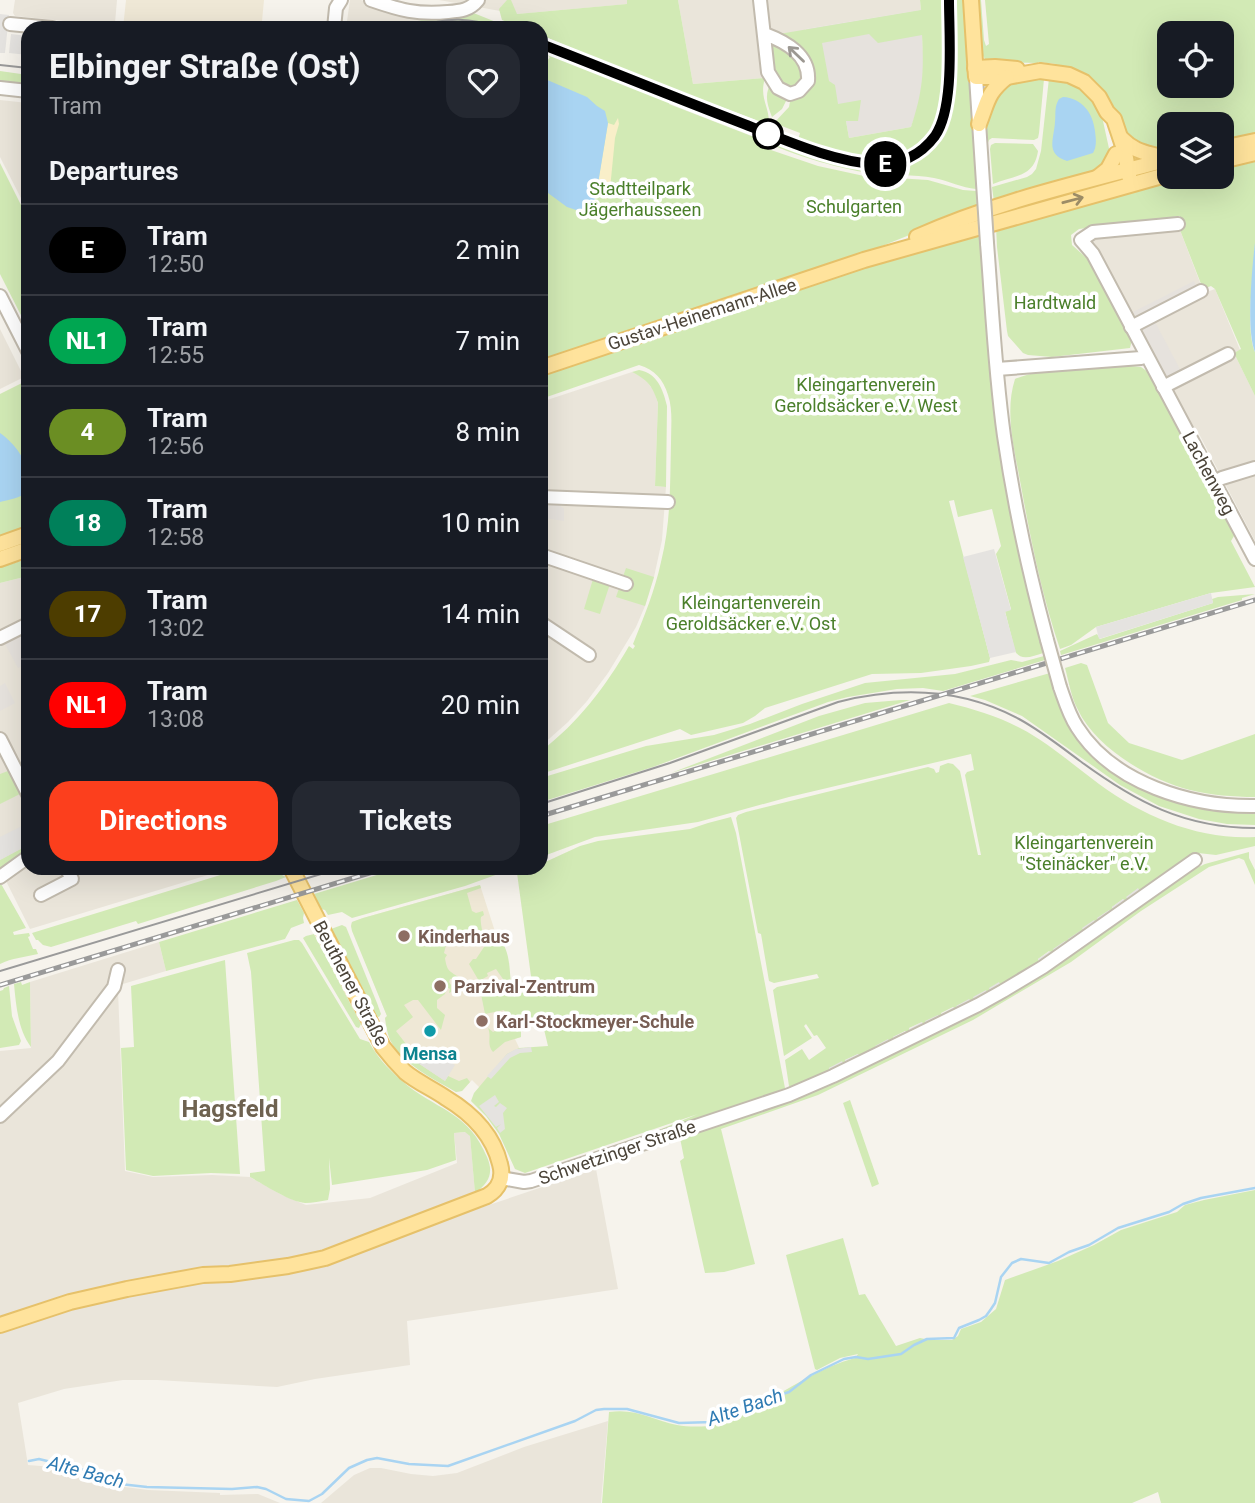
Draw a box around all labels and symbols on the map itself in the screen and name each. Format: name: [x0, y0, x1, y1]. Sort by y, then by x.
one-way arrow: [788, 45, 805, 62]
unlabelled marker: [753, 119, 783, 149]
line badge: E: [862, 141, 908, 187]
park label: Stadtteilpark Jägerhausseen: [579, 178, 701, 220]
one-way arrow: [1062, 193, 1084, 206]
park label: Schulgarten: [806, 196, 902, 217]
street label: Gustav-Heinemann-Allee: [605, 274, 799, 354]
park label: Hardtwald: [1014, 292, 1096, 313]
park label: Kleingartenverein Geroldsäcker e.V. West: [774, 374, 958, 416]
street label: Lachenweg: [1178, 428, 1240, 518]
park label: Kleingartenverein Geroldsäcker e.V. Ost: [666, 592, 836, 634]
park label: Kleingartenverein "Steinäcker" e.V.: [1014, 832, 1154, 874]
street label: Beuthener Straße: [309, 917, 393, 1049]
place label: Kinderhaus: [418, 926, 510, 947]
marker: Kinderhaus: [396, 928, 412, 944]
place label: Parzival-Zentrum: [454, 976, 595, 997]
marker: Parzival-Zentrum: [432, 978, 448, 994]
place label: Karl-Stockmeyer-Schule: [496, 1011, 695, 1032]
marker: Karl-Stockmeyer-Schule: [474, 1013, 490, 1029]
marker: Mensa: [422, 1023, 438, 1039]
place label: Mensa: [403, 1043, 458, 1064]
district label: Hagsfeld: [182, 1095, 278, 1123]
street label: Schwetzinger Straße: [536, 1115, 698, 1189]
water label: Alte Bach: [703, 1383, 786, 1431]
water label: Alte Bach: [44, 1451, 127, 1493]

